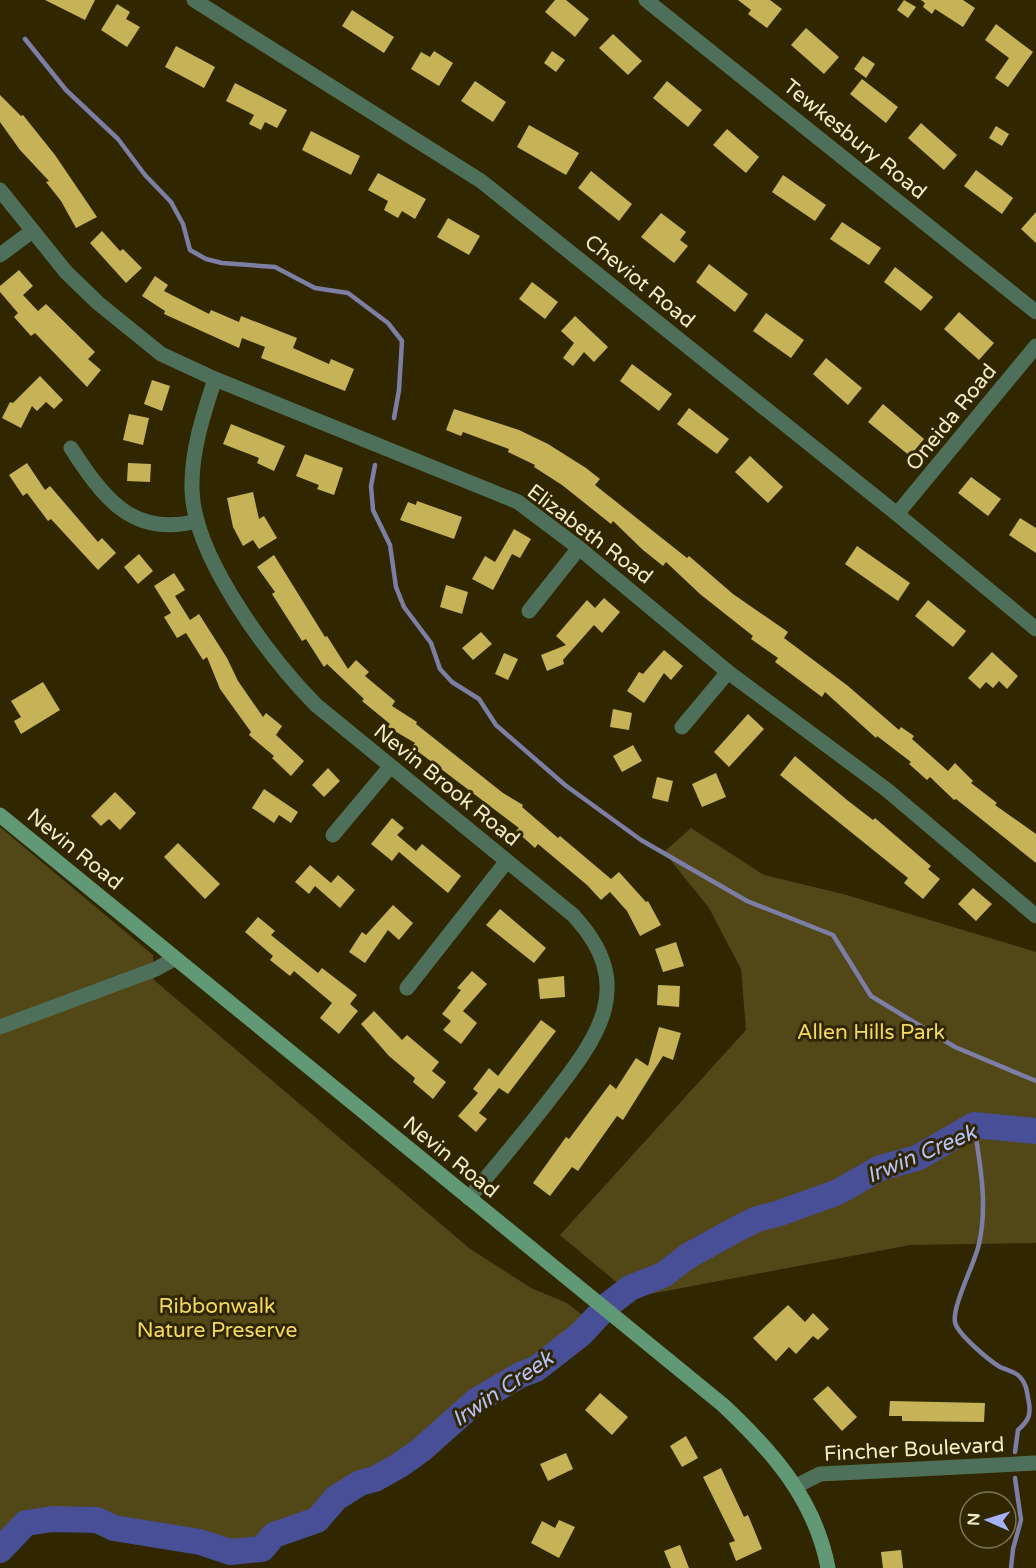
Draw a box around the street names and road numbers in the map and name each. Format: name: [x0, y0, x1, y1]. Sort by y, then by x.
street label: Tewkesbury Road: [778, 74, 931, 205]
street label: Cheviot Road: [580, 229, 700, 333]
street label: Oneida Road: [901, 359, 1002, 476]
street label: Elizabeth Road: [522, 479, 657, 590]
street label: Nevin Brook Road: [369, 719, 525, 852]
street label: Nevin Road: [22, 803, 128, 896]
street label: Nevin Road: [398, 1111, 504, 1204]
street label: Fincher Boulevard: [823, 1432, 1005, 1467]

